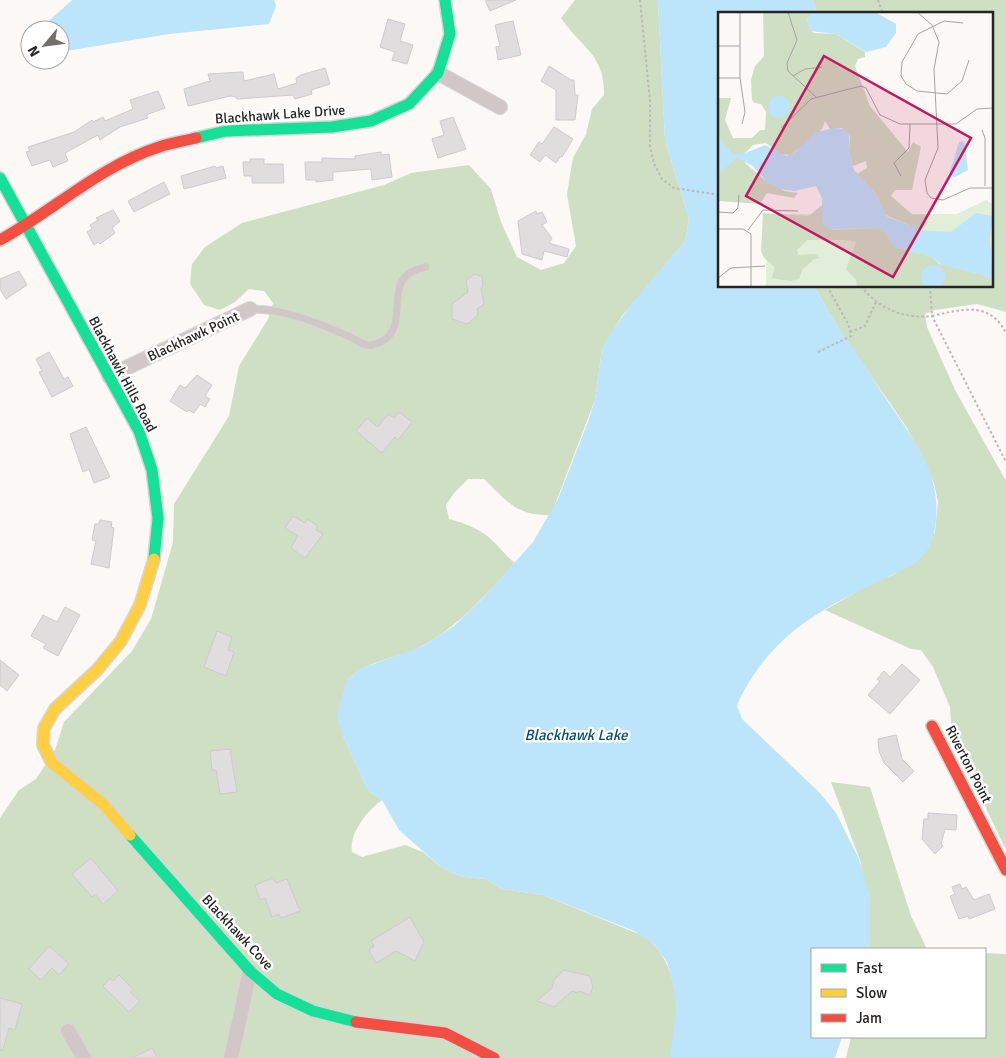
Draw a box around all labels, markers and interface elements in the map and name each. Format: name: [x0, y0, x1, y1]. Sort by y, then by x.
inset map: [718, 12, 994, 288]
north arrow: [20, 20, 70, 70]
text: N: [24, 43, 44, 59]
street label: Blackhawk Lake Drive: [214, 101, 346, 128]
street label: Blackhawk Point: [145, 308, 242, 365]
street label: Blackhawk Hills Road: [85, 314, 160, 435]
street label: Riverton Point: [942, 723, 995, 806]
water label: Blackhawk Lake: [525, 726, 629, 744]
street label: Blackhawk Cove: [198, 891, 277, 974]
legend: [811, 948, 986, 1038]
text: Fast: [856, 959, 883, 977]
text: Slow: [856, 984, 887, 1002]
text: Jam: [856, 1009, 882, 1027]

